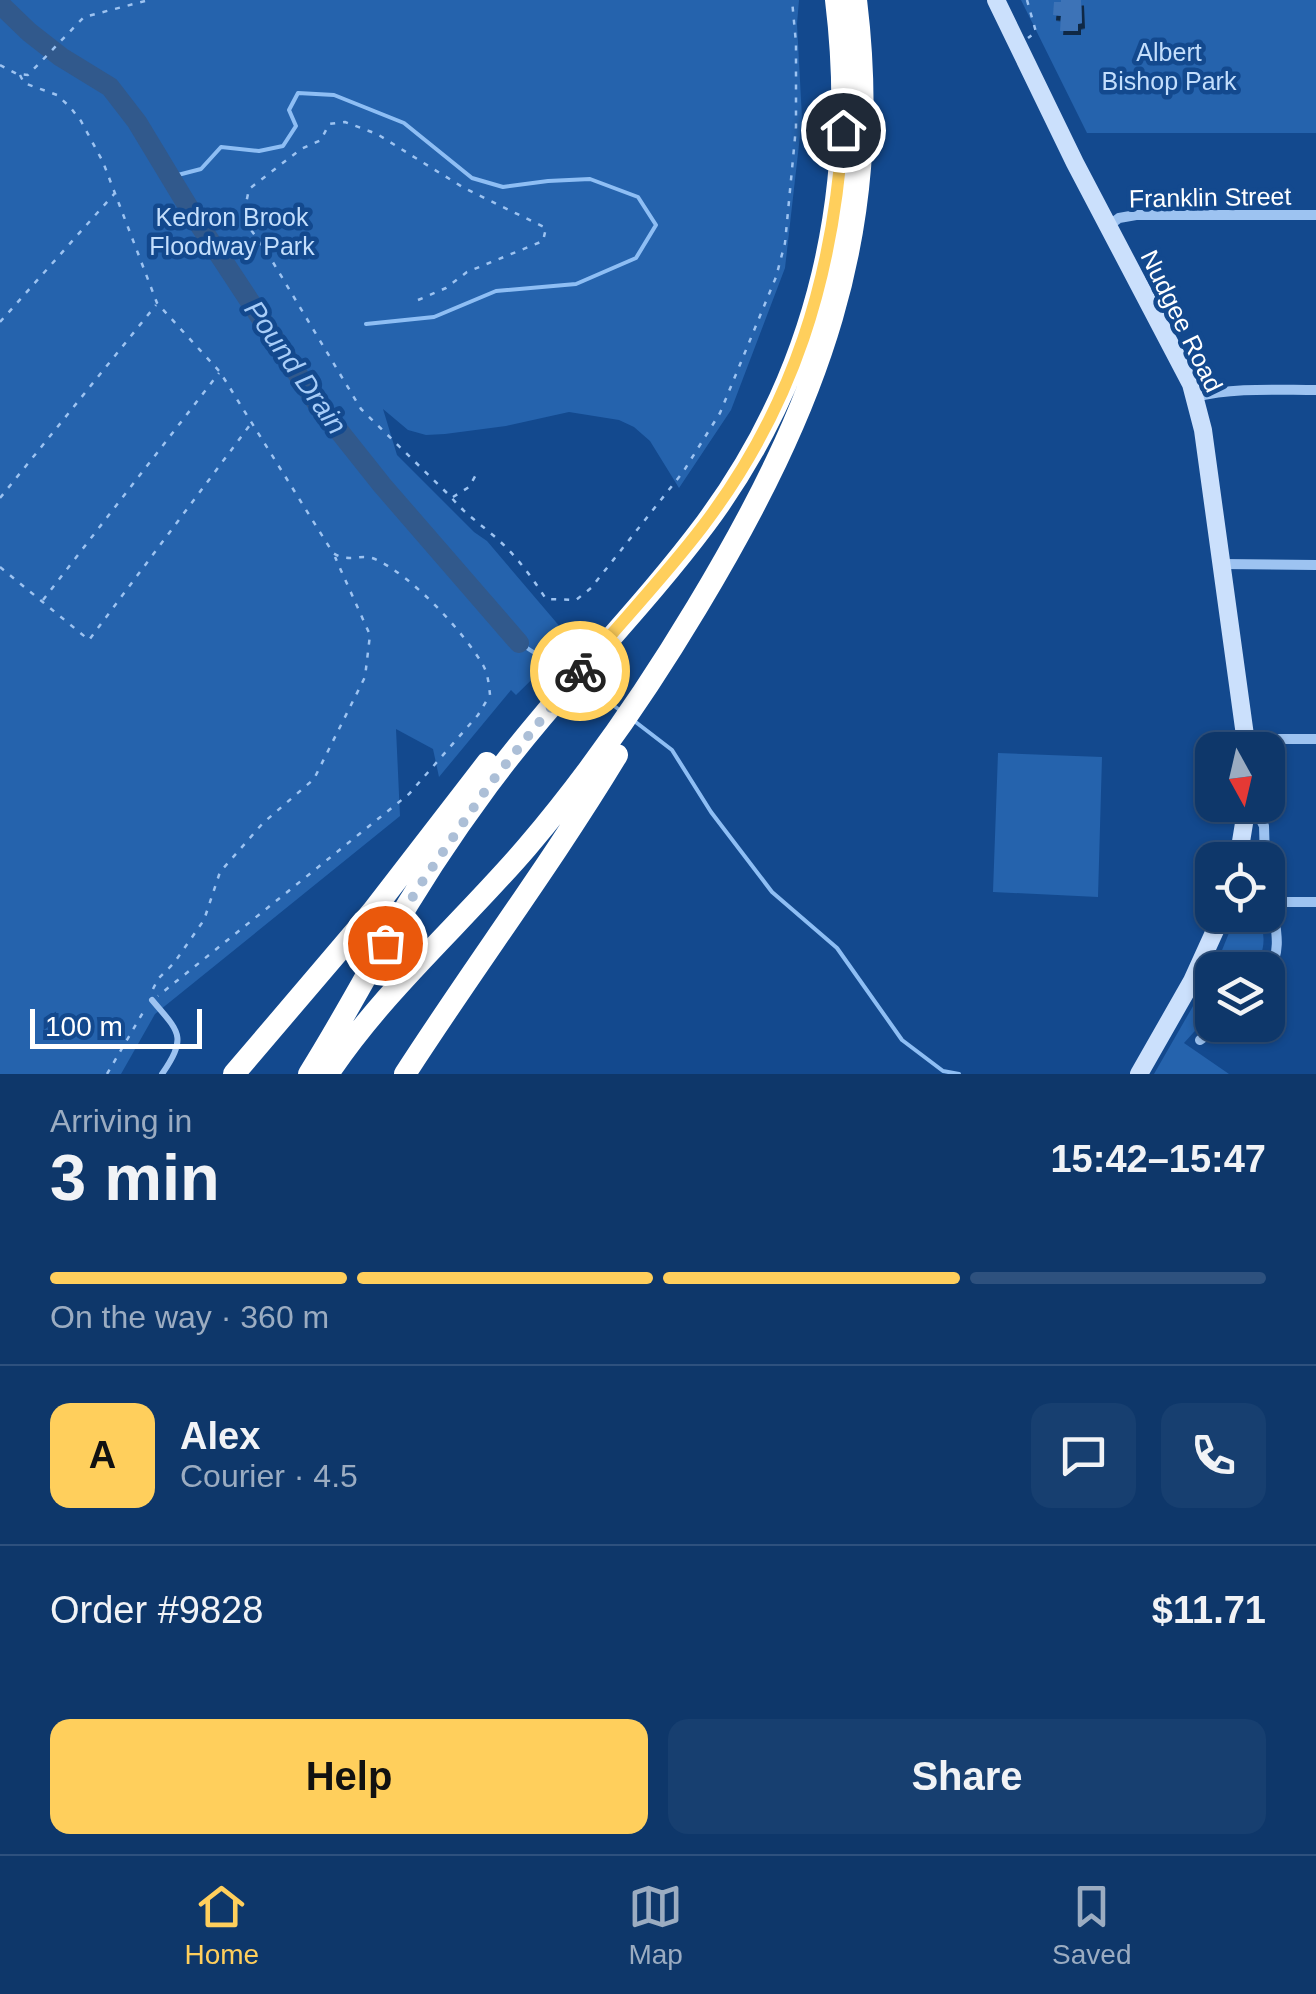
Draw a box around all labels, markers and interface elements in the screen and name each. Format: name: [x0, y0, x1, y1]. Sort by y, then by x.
park label: Albert Bishop Park: [1102, 38, 1237, 95]
pin: [801, 88, 886, 173]
icon: home: [816, 103, 871, 158]
street label: Franklin Street: [1128, 182, 1292, 212]
park label: Kedron Brook Floodway Park: [149, 203, 315, 260]
street label: Nudgee Road: [1136, 246, 1228, 396]
water label: Pound Drain: [238, 295, 353, 440]
courier: [530, 621, 630, 721]
icon: bike: [553, 644, 608, 699]
north arrow: [1195, 732, 1285, 822]
map controls: [1195, 732, 1285, 1042]
button: locate: [1195, 842, 1285, 932]
pin: [343, 901, 428, 986]
icon: bag: [358, 916, 413, 971]
button: layers: [1195, 952, 1285, 1042]
scale bar: [30, 1004, 202, 1048]
text: 100 m: [45, 1011, 123, 1042]
text: Arriving in: [50, 1103, 192, 1139]
text: 15:42–15:47: [1050, 1138, 1266, 1180]
text: 3 min: [50, 1141, 220, 1214]
text: On the way · 360 m: [50, 1299, 329, 1335]
button: chat: [1031, 1403, 1136, 1508]
button: phone: [1161, 1403, 1266, 1508]
text: Alex: [180, 1415, 260, 1457]
text: A: [89, 1434, 116, 1476]
text: Courier · 4.5: [180, 1458, 358, 1494]
text: Order #9828: [50, 1589, 263, 1631]
text: $11.71: [1152, 1589, 1266, 1631]
button: Help: [50, 1719, 648, 1834]
button: Share: [668, 1719, 1266, 1834]
tab: Home: [184, 1879, 259, 1971]
tab: Map: [628, 1879, 683, 1971]
tab: Saved: [1052, 1879, 1131, 1971]

